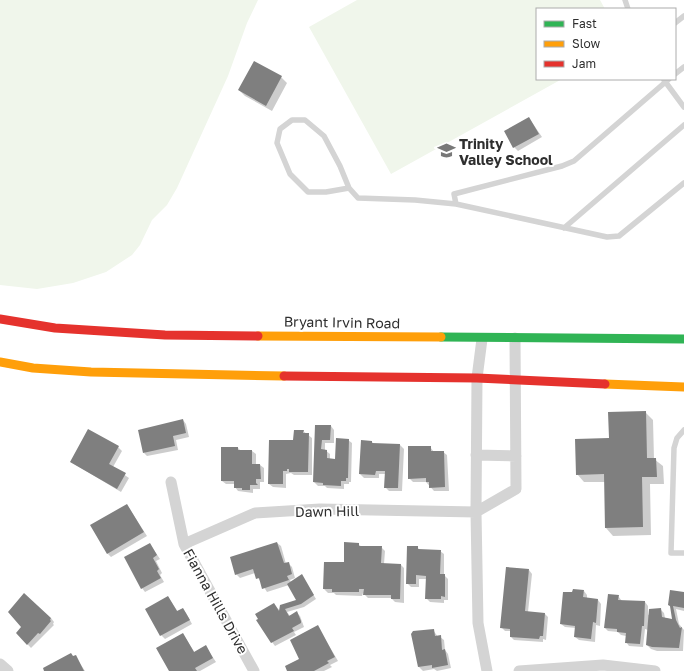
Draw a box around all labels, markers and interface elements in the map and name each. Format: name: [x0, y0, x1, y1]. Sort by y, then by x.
legend: [536, 8, 676, 80]
text: Fast: [572, 16, 597, 31]
text: Slow: [572, 36, 600, 51]
text: Jam: [572, 56, 596, 71]
place label: Trinity Valley School: [459, 135, 553, 168]
school or university icon: Trinity Valley School: [436, 141, 456, 161]
street label: Bryant Irvin Road: [284, 312, 400, 332]
street label: Dawn Hill: [295, 502, 359, 520]
street label: Fianna Hills Drive: [180, 545, 252, 657]

